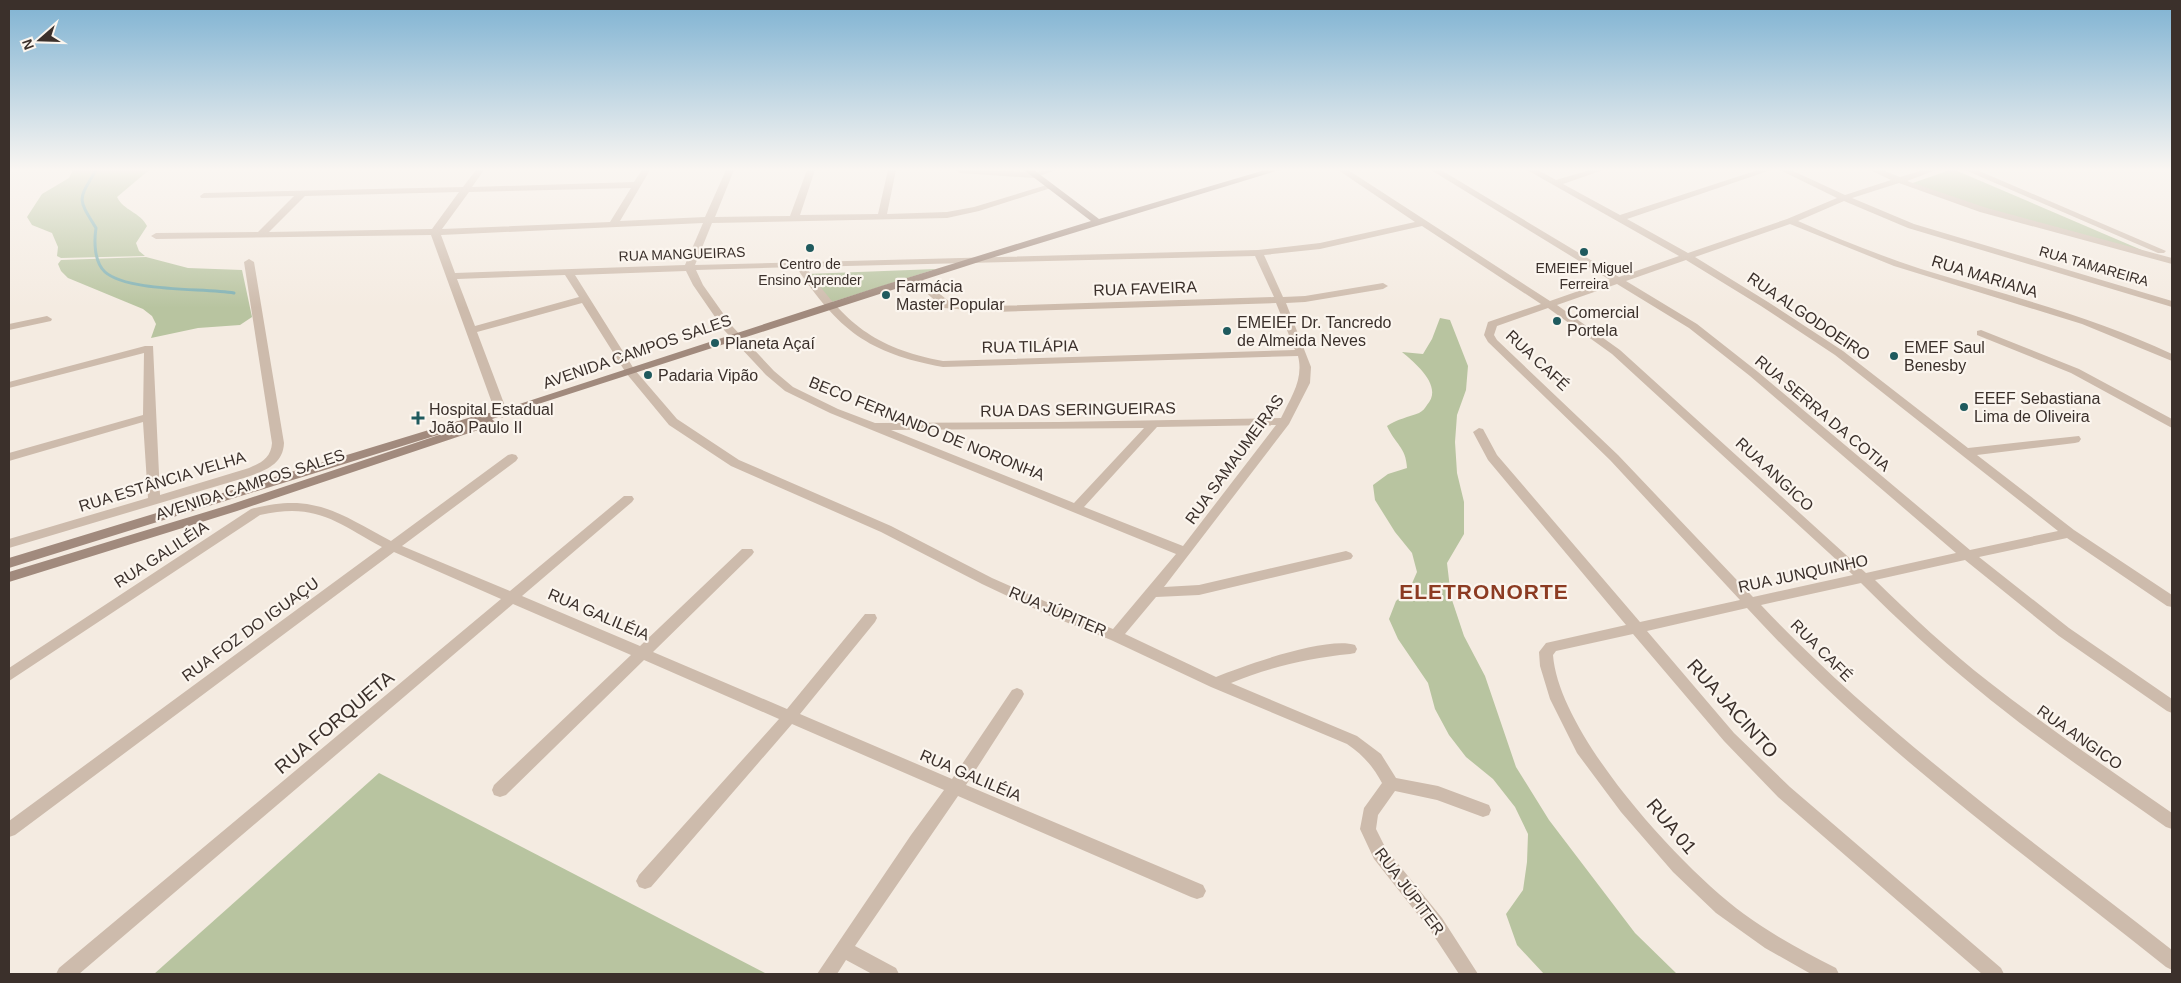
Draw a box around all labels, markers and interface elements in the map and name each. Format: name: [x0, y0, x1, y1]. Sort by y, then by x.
north arrow: [15, 15, 65, 65]
text: N: [19, 37, 37, 52]
marker: Centro de Ensino Aprender: [804, 242, 816, 254]
street label: RUA TAMAREIRA: [2037, 243, 2151, 289]
street label: RUA MANGUEIRAS: [618, 244, 746, 264]
marker: EMEIEF Miguel Ferreira: [1578, 246, 1590, 258]
street label: RUA MARIANA: [1930, 252, 2040, 301]
place label: Centro de Ensino Aprender: [758, 256, 862, 288]
place label: EMEIEF Miguel Ferreira: [1535, 260, 1633, 292]
street label: RUA ALGODOEIRO: [1744, 269, 1873, 364]
place label: Farmácia Master Popular: [896, 278, 1005, 313]
street label: RUA FAVEIRA: [1093, 278, 1197, 299]
marker: Farmácia Master Popular: [880, 289, 892, 301]
place label: Comercial Portela: [1567, 304, 1639, 339]
street label: AVENIDA CAMPOS SALES: [541, 311, 734, 392]
place label: EMEIEF Dr. Tancredo de Almeida Neves: [1237, 314, 1392, 349]
marker: Comercial Portela: [1551, 315, 1563, 327]
marker: EMEIEF Dr. Tancredo de Almeida Neves: [1221, 325, 1233, 337]
street label: RUA CAFÉ: [1503, 326, 1573, 394]
place label: Planeta Açaí: [725, 335, 815, 352]
street label: RUA TILÁPIA: [982, 336, 1079, 356]
marker: Planeta Açaí: [709, 337, 721, 349]
place label: EMEF Saul Benesby: [1904, 339, 1985, 374]
marker: EMEF Saul Benesby: [1888, 350, 1900, 362]
street label: RUA SERRA DA COTIA: [1752, 352, 1894, 475]
place label: Padaria Vipão: [658, 367, 758, 384]
marker: Padaria Vipão: [642, 369, 654, 381]
street label: BECO FERNANDO DE NORONHA: [807, 373, 1047, 484]
place label: EEEF Sebastiana Lima de Oliveira: [1974, 390, 2100, 425]
street label: RUA SAMAUMEIRAS: [1182, 391, 1287, 527]
street label: RUA DAS SERINGUEIRAS: [980, 399, 1176, 420]
place label: Hospital Estadual João Paulo II: [429, 401, 554, 436]
marker: EEEF Sebastiana Lima de Oliveira: [1958, 401, 1970, 413]
marker: Hospital Estadual João Paulo II: [411, 411, 425, 425]
street label: RUA ANGICO: [1732, 434, 1817, 515]
street label: AVENIDA CAMPOS SALES: [153, 446, 347, 523]
street label: RUA ESTÂNCIA VELHA: [76, 447, 248, 515]
street label: RUA GALILÉIA: [111, 517, 212, 591]
street label: RUA JUNQUINHO: [1737, 551, 1870, 596]
street label: RUA FOZ DO IGUAÇU: [179, 574, 322, 685]
district label: ELETRONORTE: [1399, 580, 1569, 603]
street label: RUA JÚPITER: [1007, 582, 1109, 640]
street label: RUA GALILÉIA: [546, 585, 653, 644]
street label: RUA CAFÉ: [1787, 615, 1857, 685]
street label: RUA JACINTO: [1683, 655, 1782, 762]
street label: RUA FORQUETA: [271, 666, 398, 778]
street label: RUA ANGICO: [2034, 702, 2125, 773]
street label: RUA GALILÉIA: [918, 746, 1025, 805]
street label: RUA 01: [1643, 794, 1701, 858]
street label: RUA JÚPITER: [1372, 844, 1448, 938]

